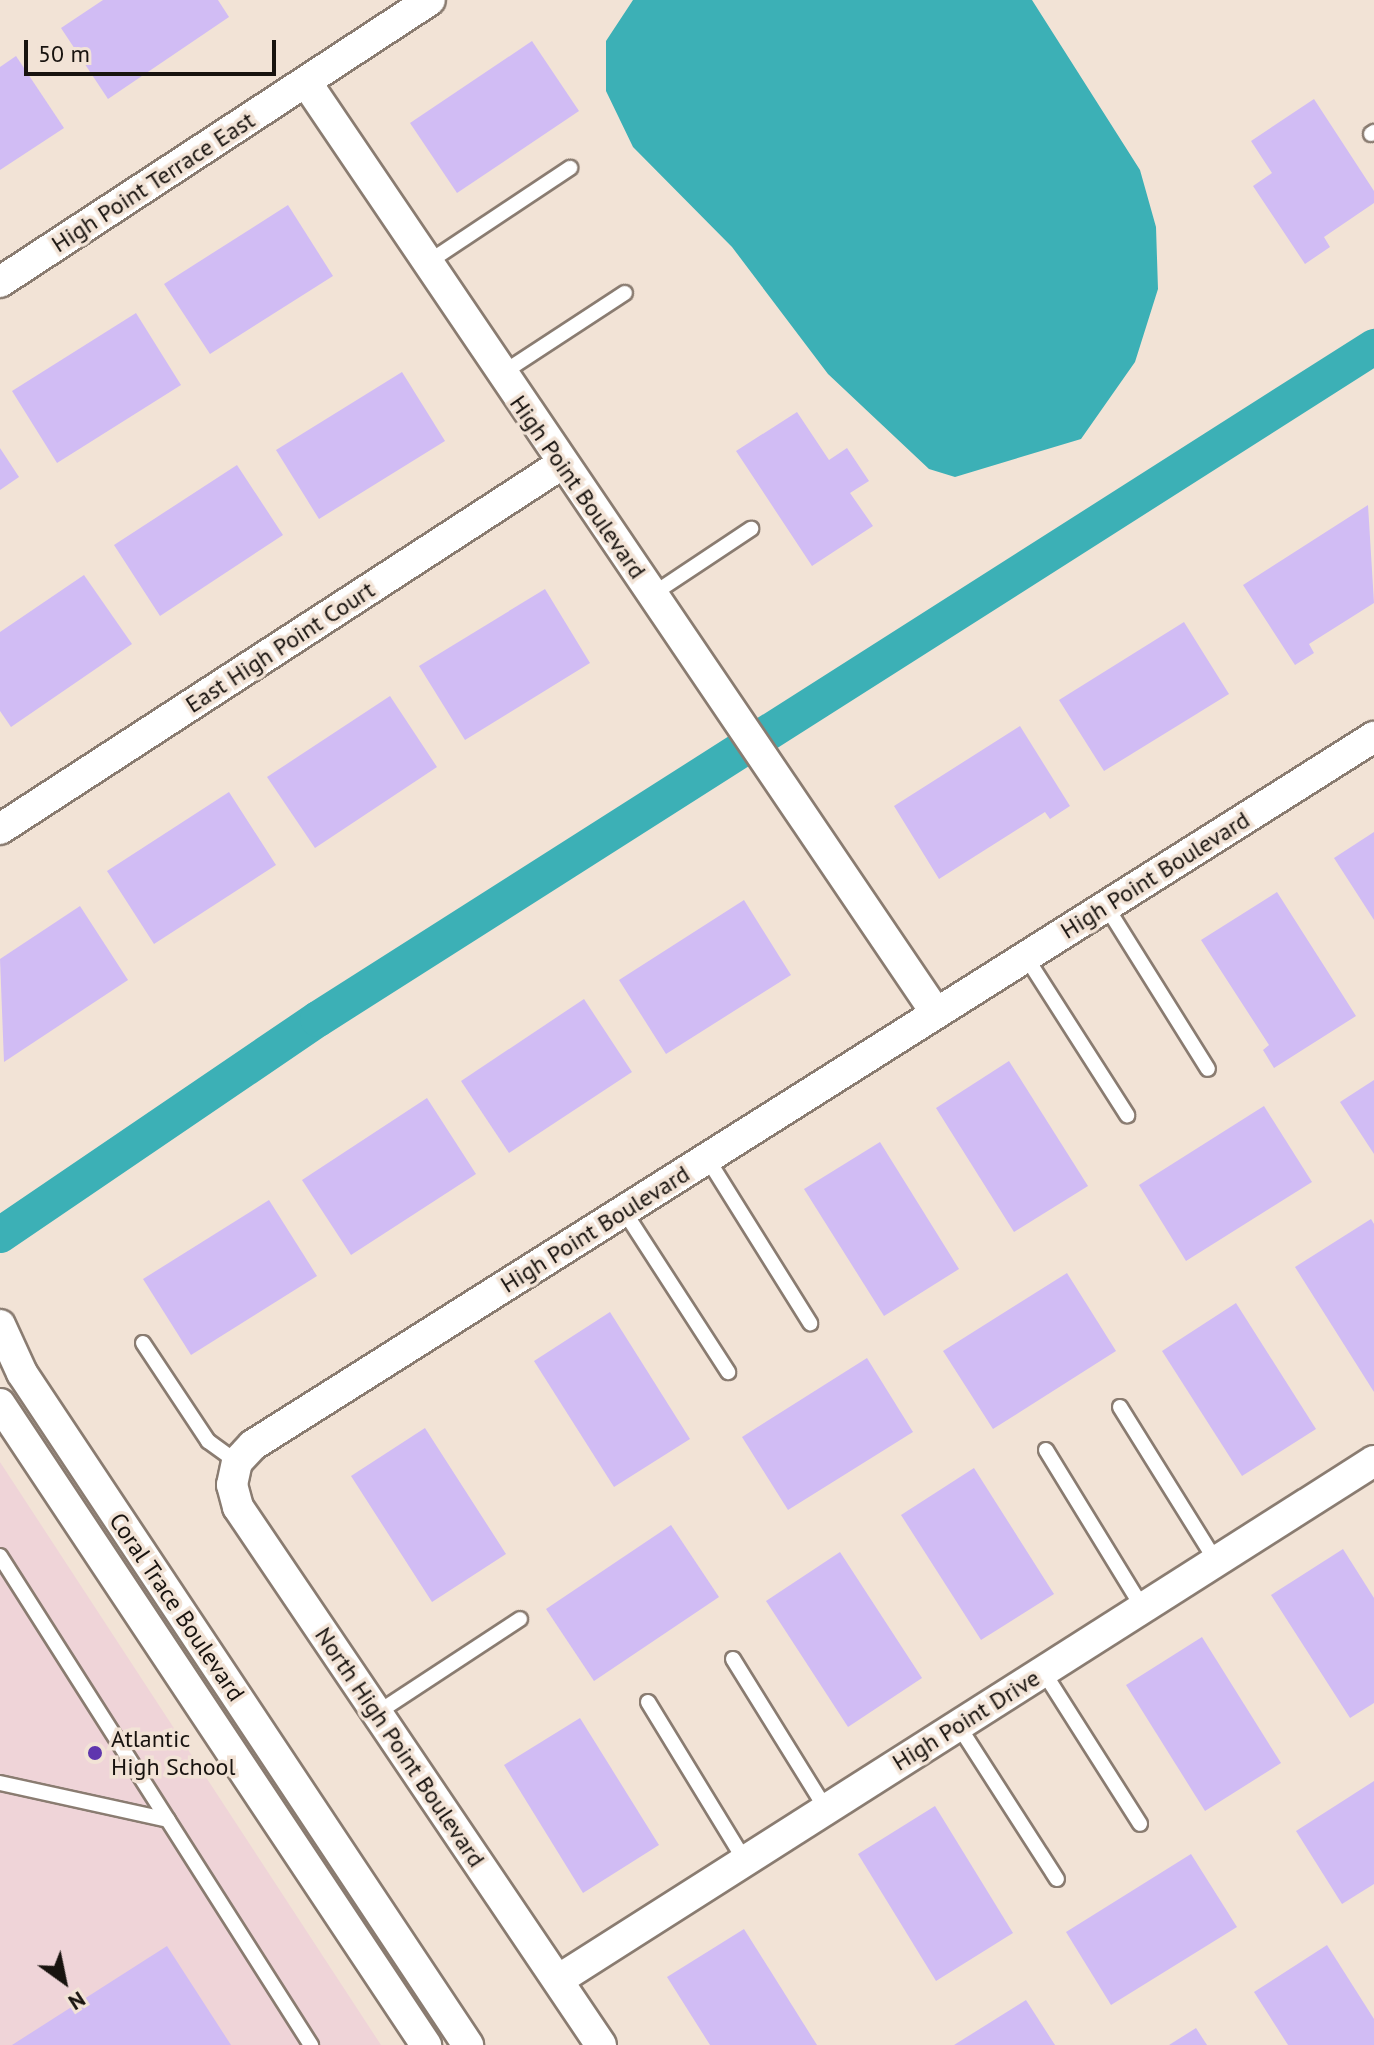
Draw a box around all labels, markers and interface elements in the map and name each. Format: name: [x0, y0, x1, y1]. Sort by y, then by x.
scale bar: [28, 24, 280, 74]
text: 50 m: [38, 38, 90, 69]
street label: High Point Terrace East: [46, 105, 260, 259]
street label: High Point Boulevard: [504, 390, 652, 584]
street label: East High Point Court: [180, 575, 380, 719]
street label: High Point Boulevard: [1055, 805, 1255, 945]
street label: High Point Boulevard: [495, 1159, 695, 1299]
street label: Coral Trace Boulevard: [103, 1507, 251, 1707]
street label: North High Point Boulevard: [309, 1622, 491, 1872]
street label: High Point Drive: [887, 1663, 1045, 1777]
place label: Atlantic High School: [111, 1725, 235, 1781]
marker: Atlantic High School: [86, 1744, 104, 1762]
north arrow: [24, 1941, 104, 2021]
text: N: [63, 1985, 91, 2017]

